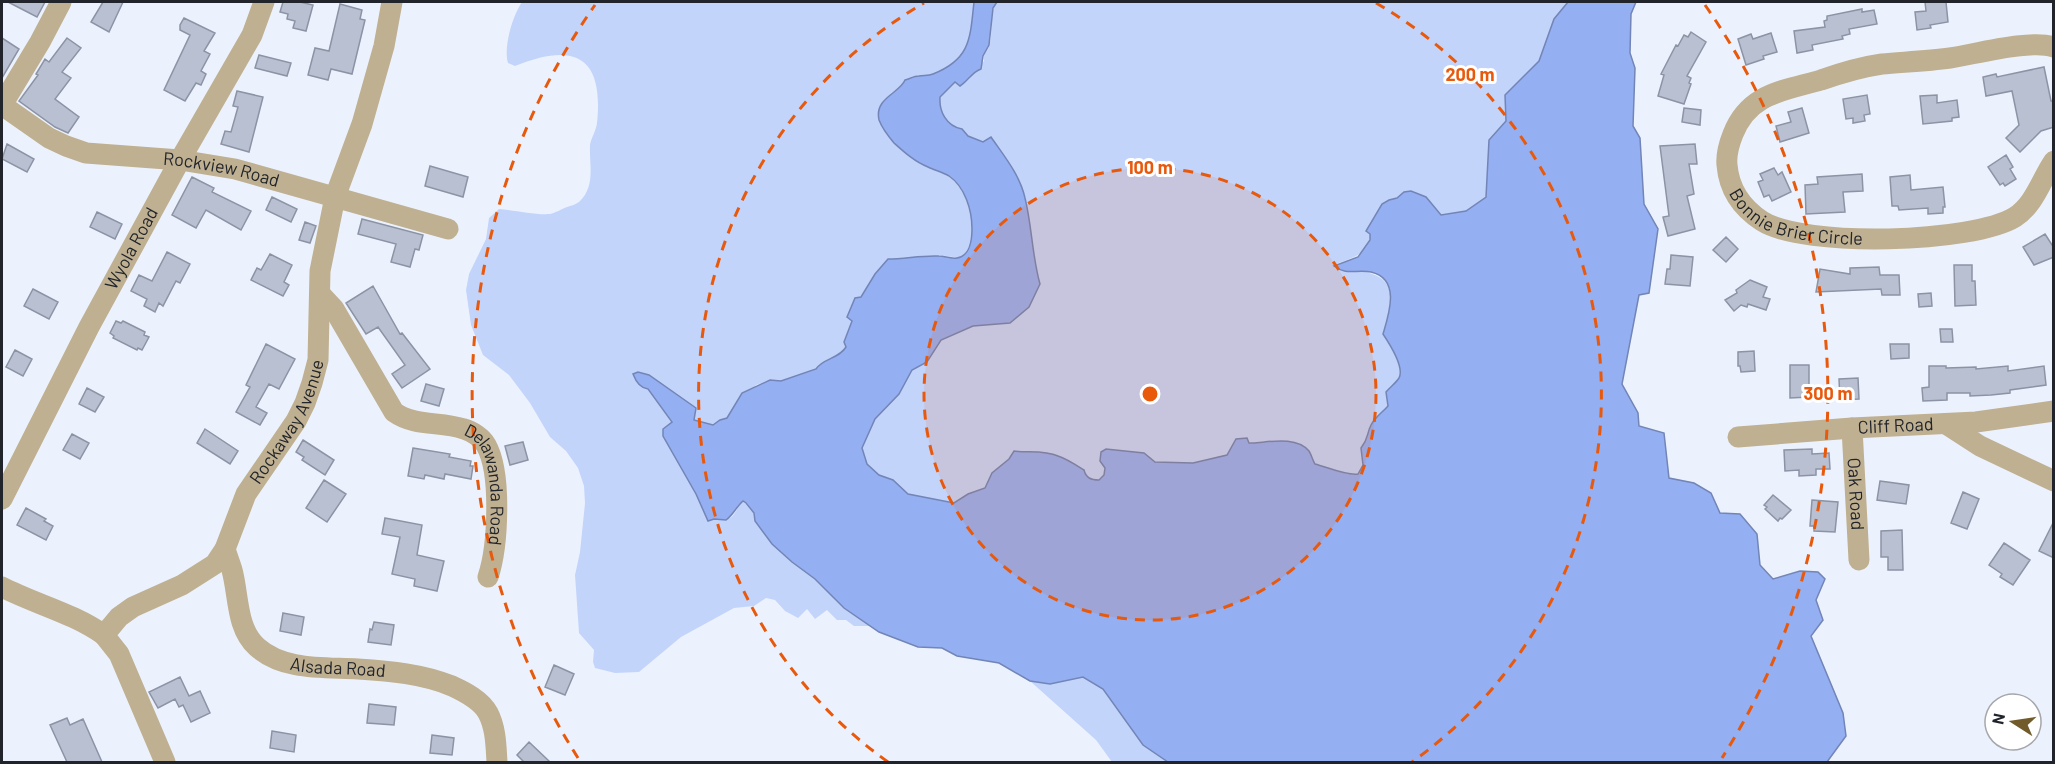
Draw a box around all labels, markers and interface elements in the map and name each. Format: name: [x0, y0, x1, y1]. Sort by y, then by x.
text: 200 m: [1445, 63, 1495, 85]
street label: Rockview Road: [163, 147, 282, 191]
text: 100 m: [1127, 156, 1173, 178]
street label: Bonnie Brier Circle: [1725, 184, 1863, 249]
street label: Wyola Road: [100, 203, 162, 293]
street label: Rockaway Avenue: [244, 357, 328, 488]
text: 300 m: [1804, 382, 1852, 404]
centre of rings: [1140, 384, 1160, 404]
street label: Cliff Road: [1857, 412, 1934, 438]
street label: Delawanda Road: [461, 418, 509, 547]
street label: Oak Road: [1844, 457, 1869, 531]
street label: Alsada Road: [289, 652, 387, 681]
north arrow: [1983, 692, 2043, 752]
text: N: [1987, 712, 2008, 726]

